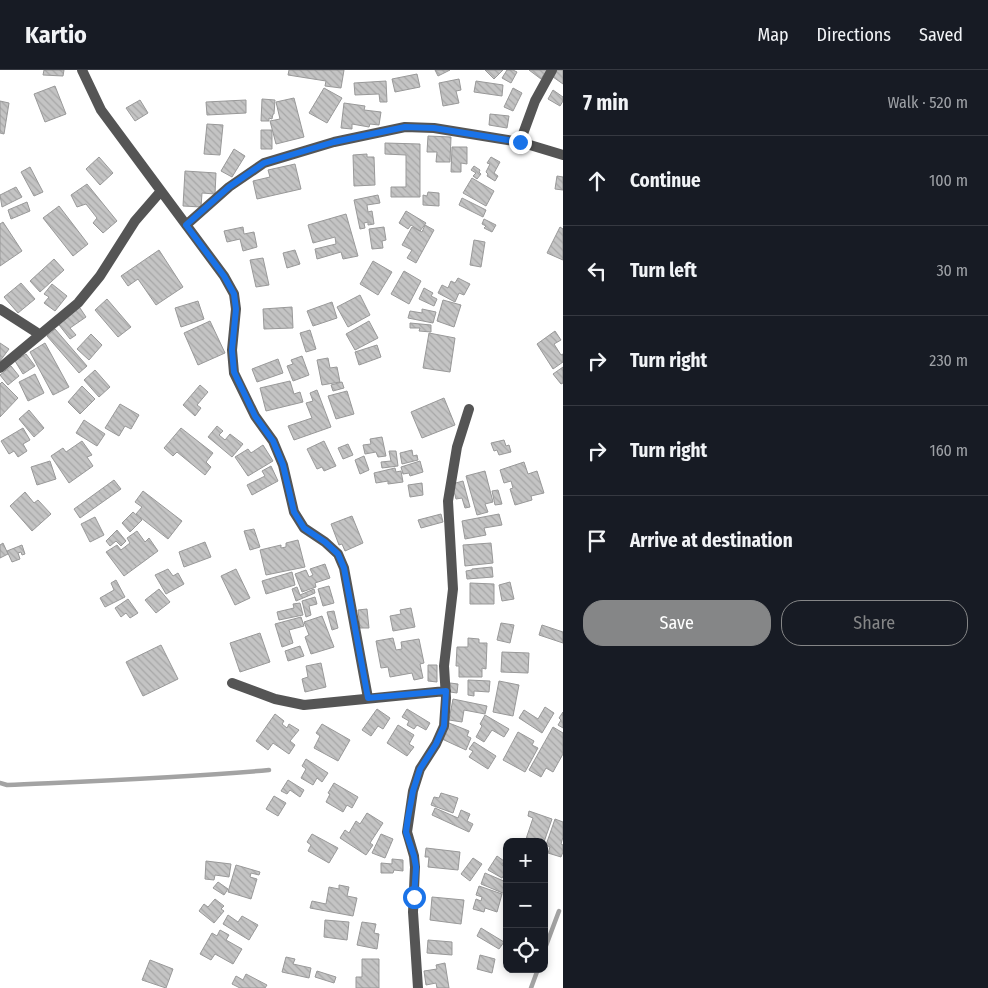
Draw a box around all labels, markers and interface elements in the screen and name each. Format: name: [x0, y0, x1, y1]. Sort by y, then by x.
text: Kartio: [25, 21, 87, 49]
text: Map: [757, 24, 789, 46]
text: Directions: [817, 24, 891, 46]
text: Saved: [919, 24, 963, 46]
text: 7 min: [583, 90, 629, 116]
text: Walk · 520 m: [888, 93, 968, 112]
route end: [509, 131, 532, 154]
icon: ahead: [583, 167, 611, 195]
text: Continue: [630, 169, 701, 192]
text: 100 m: [929, 171, 968, 190]
icon: left: [583, 257, 611, 285]
text: Turn left: [630, 259, 697, 282]
text: 30 m: [936, 261, 968, 280]
icon: right: [583, 347, 611, 375]
text: Turn right: [630, 349, 707, 372]
text: 230 m: [929, 351, 968, 370]
icon: right: [583, 437, 611, 465]
text: Turn right: [630, 439, 707, 462]
text: 160 m: [929, 441, 968, 460]
icon: arrive: [583, 527, 611, 555]
text: Arrive at destination: [630, 529, 793, 552]
button: Save: [583, 600, 771, 646]
button: Share: [781, 600, 968, 646]
map controls: [503, 838, 548, 973]
button: +: [503, 838, 548, 883]
button: −: [503, 883, 548, 928]
route start: [403, 886, 426, 909]
button: locate: [503, 928, 548, 973]

